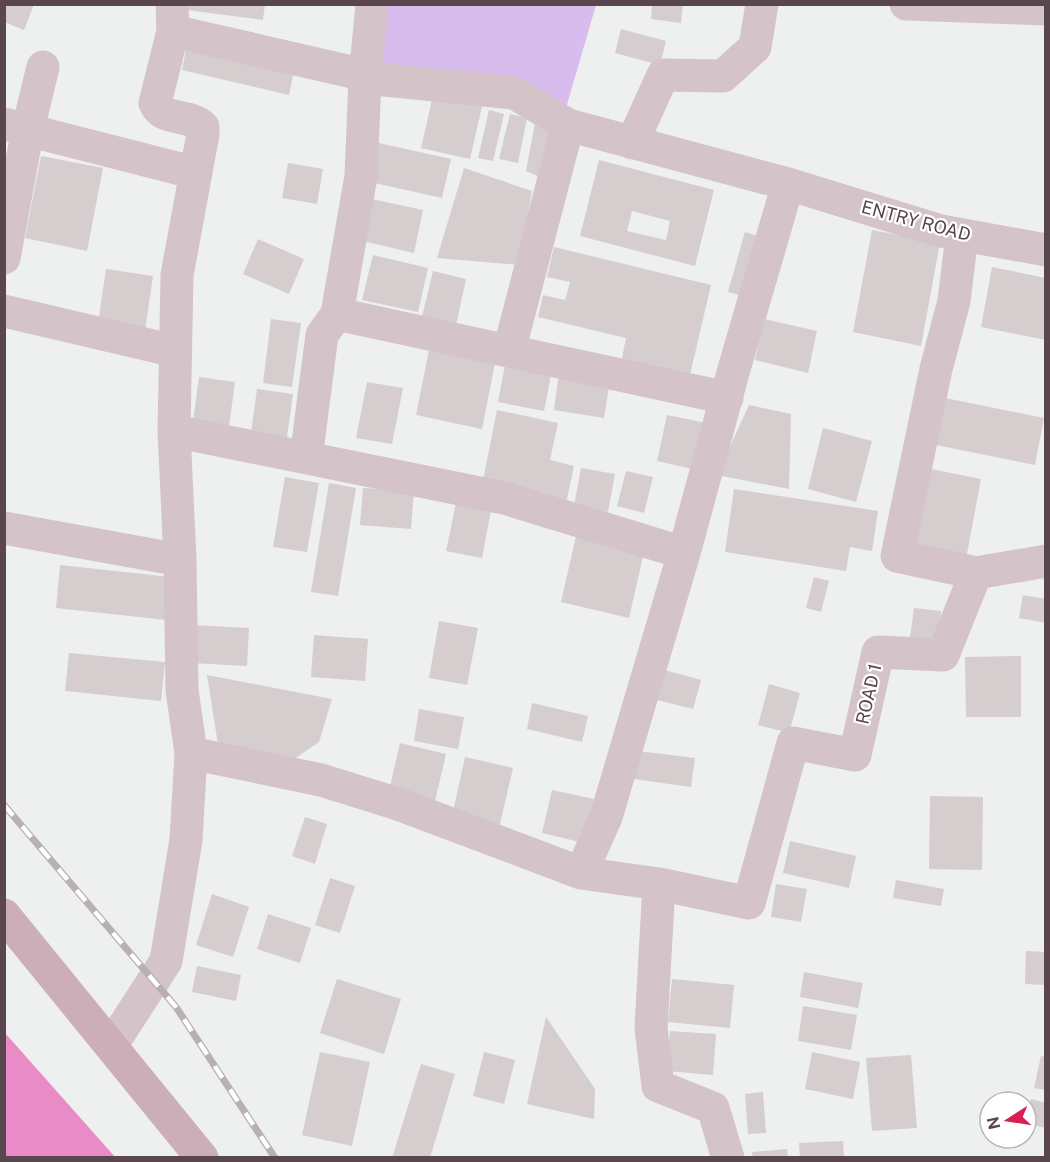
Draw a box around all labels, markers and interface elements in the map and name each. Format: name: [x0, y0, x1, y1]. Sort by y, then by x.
street label: ENTRY ROAD: [859, 196, 973, 245]
street label: ROAD 1: [851, 662, 886, 726]
north arrow: [978, 1090, 1038, 1150]
text: N: [983, 1115, 1004, 1131]

